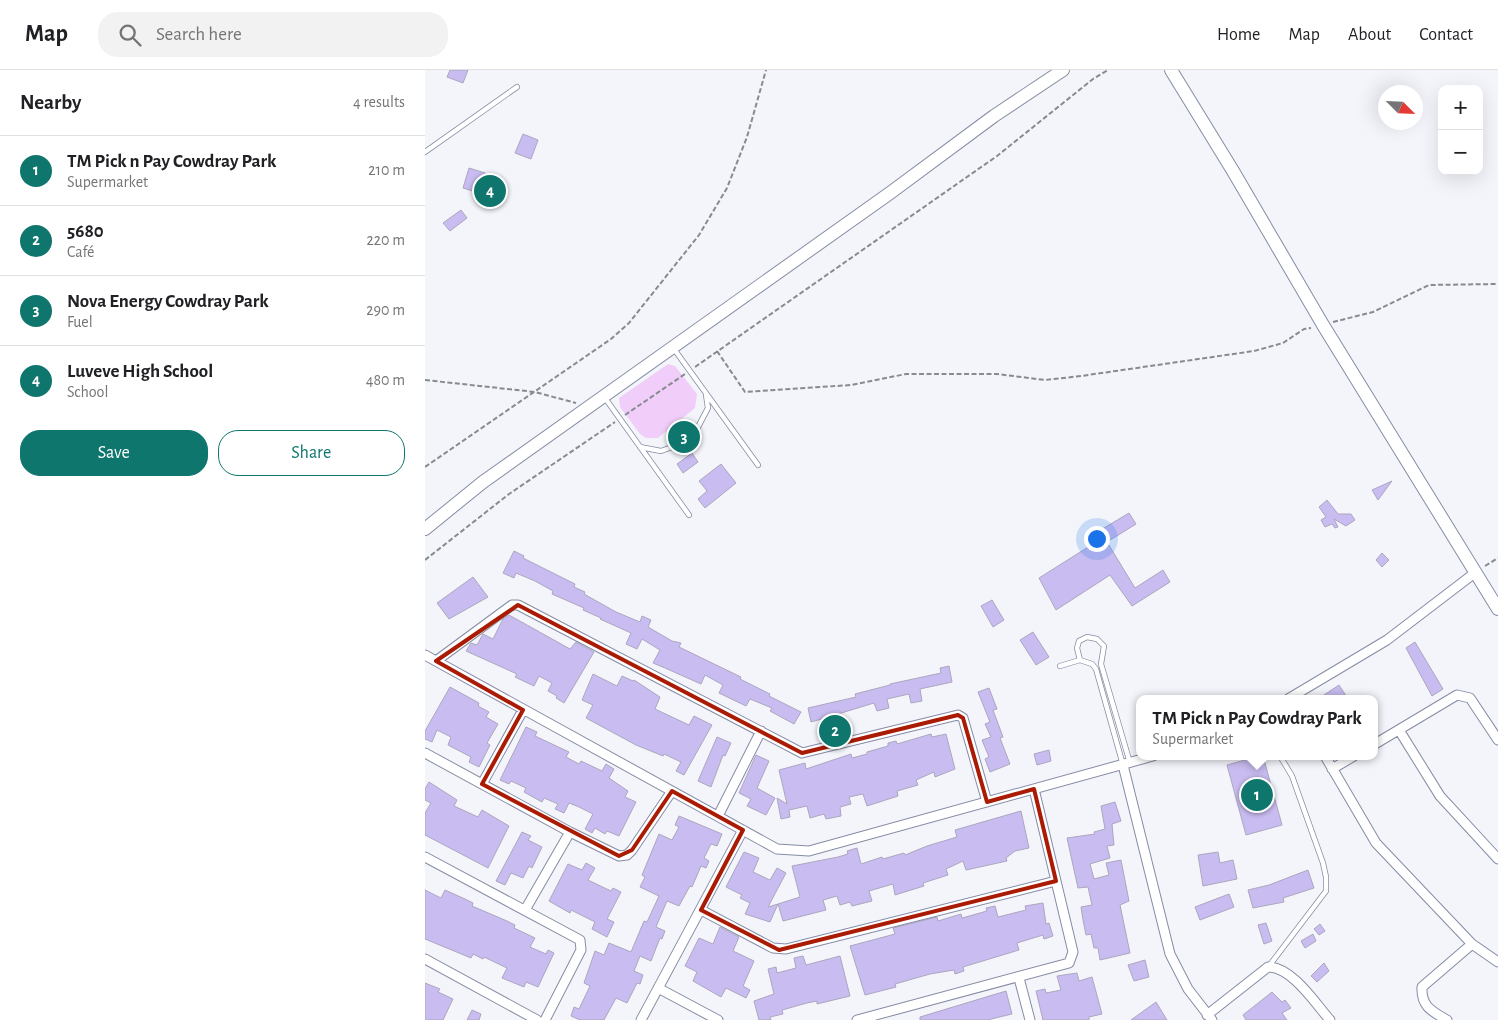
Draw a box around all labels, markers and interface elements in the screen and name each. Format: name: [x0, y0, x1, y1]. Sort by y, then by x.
search box: [98, 12, 448, 57]
icon: search: [116, 21, 144, 49]
text: Map: [25, 22, 68, 46]
text: Search here: [156, 25, 242, 44]
text: Home: [1217, 26, 1260, 44]
text: Map: [1288, 26, 1320, 44]
text: About: [1348, 26, 1391, 44]
text: Contact: [1419, 26, 1473, 44]
north arrow: [1378, 85, 1423, 130]
map controls: [1438, 85, 1483, 175]
button: +: [1438, 85, 1483, 130]
text: Nearby: [20, 92, 81, 113]
text: 4 results: [353, 94, 405, 110]
button: −: [1438, 130, 1483, 175]
text: TM Pick n Pay Cowdray Park: [67, 152, 276, 171]
text: 1: [33, 162, 39, 178]
text: 210 m: [368, 162, 405, 178]
pin: 4: [474, 172, 506, 210]
text: Supermarket: [67, 174, 148, 190]
text: 5680: [67, 222, 104, 241]
text: 2: [32, 232, 40, 248]
text: 220 m: [367, 232, 405, 248]
text: Café: [67, 244, 95, 260]
text: Nova Energy Cowdray Park: [67, 292, 269, 311]
text: 3: [33, 302, 39, 318]
text: 290 m: [366, 302, 405, 318]
text: Fuel: [67, 314, 93, 330]
text: Luveve High School: [67, 362, 213, 381]
text: 4: [32, 372, 40, 388]
text: 480 m: [366, 372, 405, 388]
text: School: [67, 384, 108, 400]
pin: 3: [668, 418, 700, 456]
button: Save: [20, 430, 208, 476]
button: Share: [218, 430, 405, 476]
your location: [1084, 526, 1110, 552]
popup: [1136, 695, 1378, 760]
text: TM Pick n Pay Cowdray Park: [1152, 709, 1362, 728]
pin: 2: [819, 712, 851, 750]
text: Supermarket: [1152, 731, 1233, 747]
pin: 1: [1241, 776, 1273, 814]

